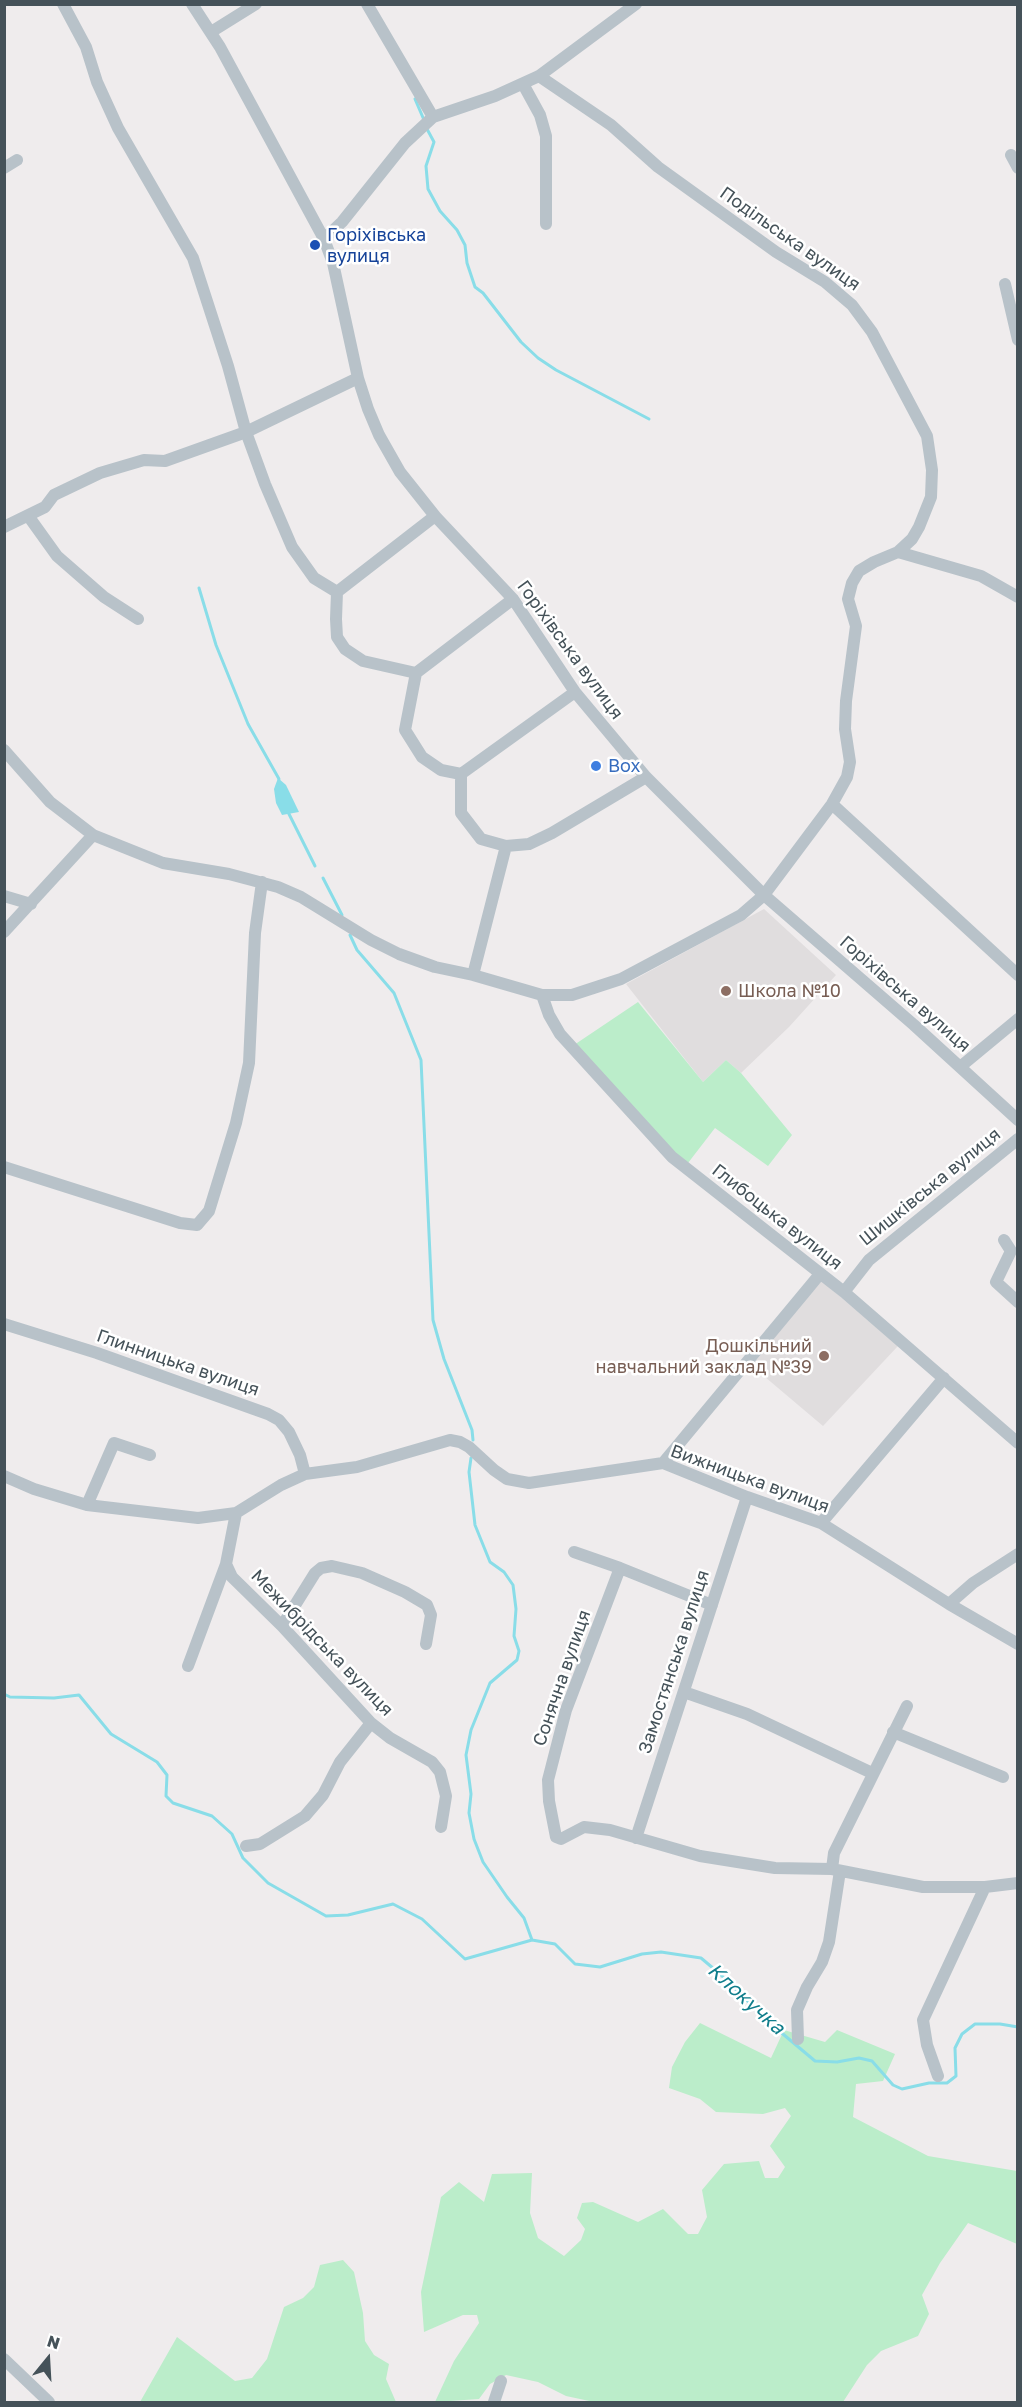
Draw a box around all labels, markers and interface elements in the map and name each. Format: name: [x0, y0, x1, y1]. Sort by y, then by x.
street label: Подільська вулиця: [716, 182, 864, 296]
place label: Горіхівська вулиця: [327, 224, 426, 266]
marker: Горіхівська вулиця: [308, 238, 322, 252]
street label: Горіхівська вулиця: [512, 576, 628, 724]
place label: Box: [608, 755, 640, 777]
marker: Box: [589, 759, 603, 773]
street label: Горіхівська вулиця: [835, 931, 975, 1057]
place label: Школа №10: [738, 980, 841, 1002]
marker: Школа №10: [719, 984, 733, 998]
street label: Шишківська вулиця: [855, 1124, 1005, 1250]
street label: Глибоцька вулиця: [708, 1159, 846, 1275]
street label: Глинницька вулиця: [94, 1325, 262, 1401]
place label: Дошкільний навчальний заклад №39: [596, 1335, 812, 1378]
marker: Дошкільний навчальний заклад №39: [817, 1349, 831, 1363]
street label: Вижницька вулиця: [668, 1440, 832, 1518]
street label: Межибрідська вулиця: [246, 1565, 398, 1721]
street label: Замостянська вулиця: [634, 1567, 714, 1757]
street label: Сонячна вулиця: [529, 1607, 595, 1749]
water label: Клокучка: [703, 1958, 789, 2040]
north arrow: [18, 2329, 78, 2389]
text: N: [45, 2330, 62, 2353]

